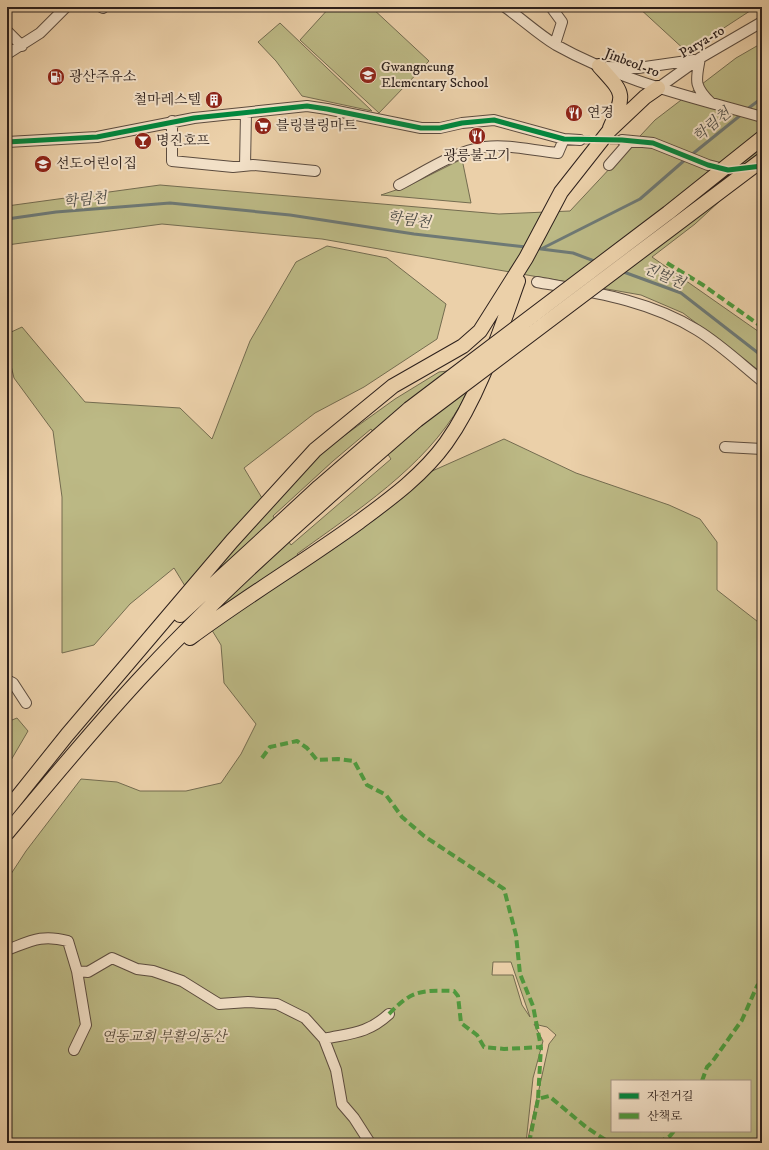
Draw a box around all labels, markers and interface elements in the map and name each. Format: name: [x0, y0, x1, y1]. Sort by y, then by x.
street label: Parya-ro: [676, 21, 728, 62]
street label: Jinbeol-ro: [600, 44, 662, 82]
place label: Gwangneung Elementary School: [381, 58, 489, 92]
school or university icon: Gwangneung Elementary School: [358, 65, 378, 85]
fuel station icon: 광산주유소: [46, 67, 66, 87]
place label: 광산주유소: [69, 68, 137, 86]
building icon: 철마레스텔: [204, 90, 224, 110]
place label: 철마레스텔: [133, 91, 201, 109]
restaurant icon: 연경: [564, 103, 584, 123]
water label: 학림천: [689, 103, 736, 146]
place label: 연경: [587, 104, 614, 122]
supermarket icon: 블링블링마트: [253, 116, 273, 136]
place label: 블링블링마트: [276, 117, 358, 135]
restaurant icon: 광릉불고기: [467, 126, 487, 146]
bar icon: 명진호프: [133, 131, 153, 151]
place label: 명진호프: [156, 132, 210, 150]
place label: 광릉불고기: [443, 147, 511, 165]
school or university icon: 선도어린이집: [33, 154, 53, 174]
place label: 선도어린이집: [56, 155, 137, 173]
water label: 학림천: [62, 188, 109, 212]
water label: 학림천: [386, 208, 433, 233]
water label: 진벌천: [640, 259, 689, 294]
park label: 연동교회 부활의동산: [102, 1028, 229, 1046]
legend: [611, 1080, 751, 1132]
text: 자전거길: [647, 1089, 693, 1104]
text: 산책로: [647, 1109, 682, 1124]

